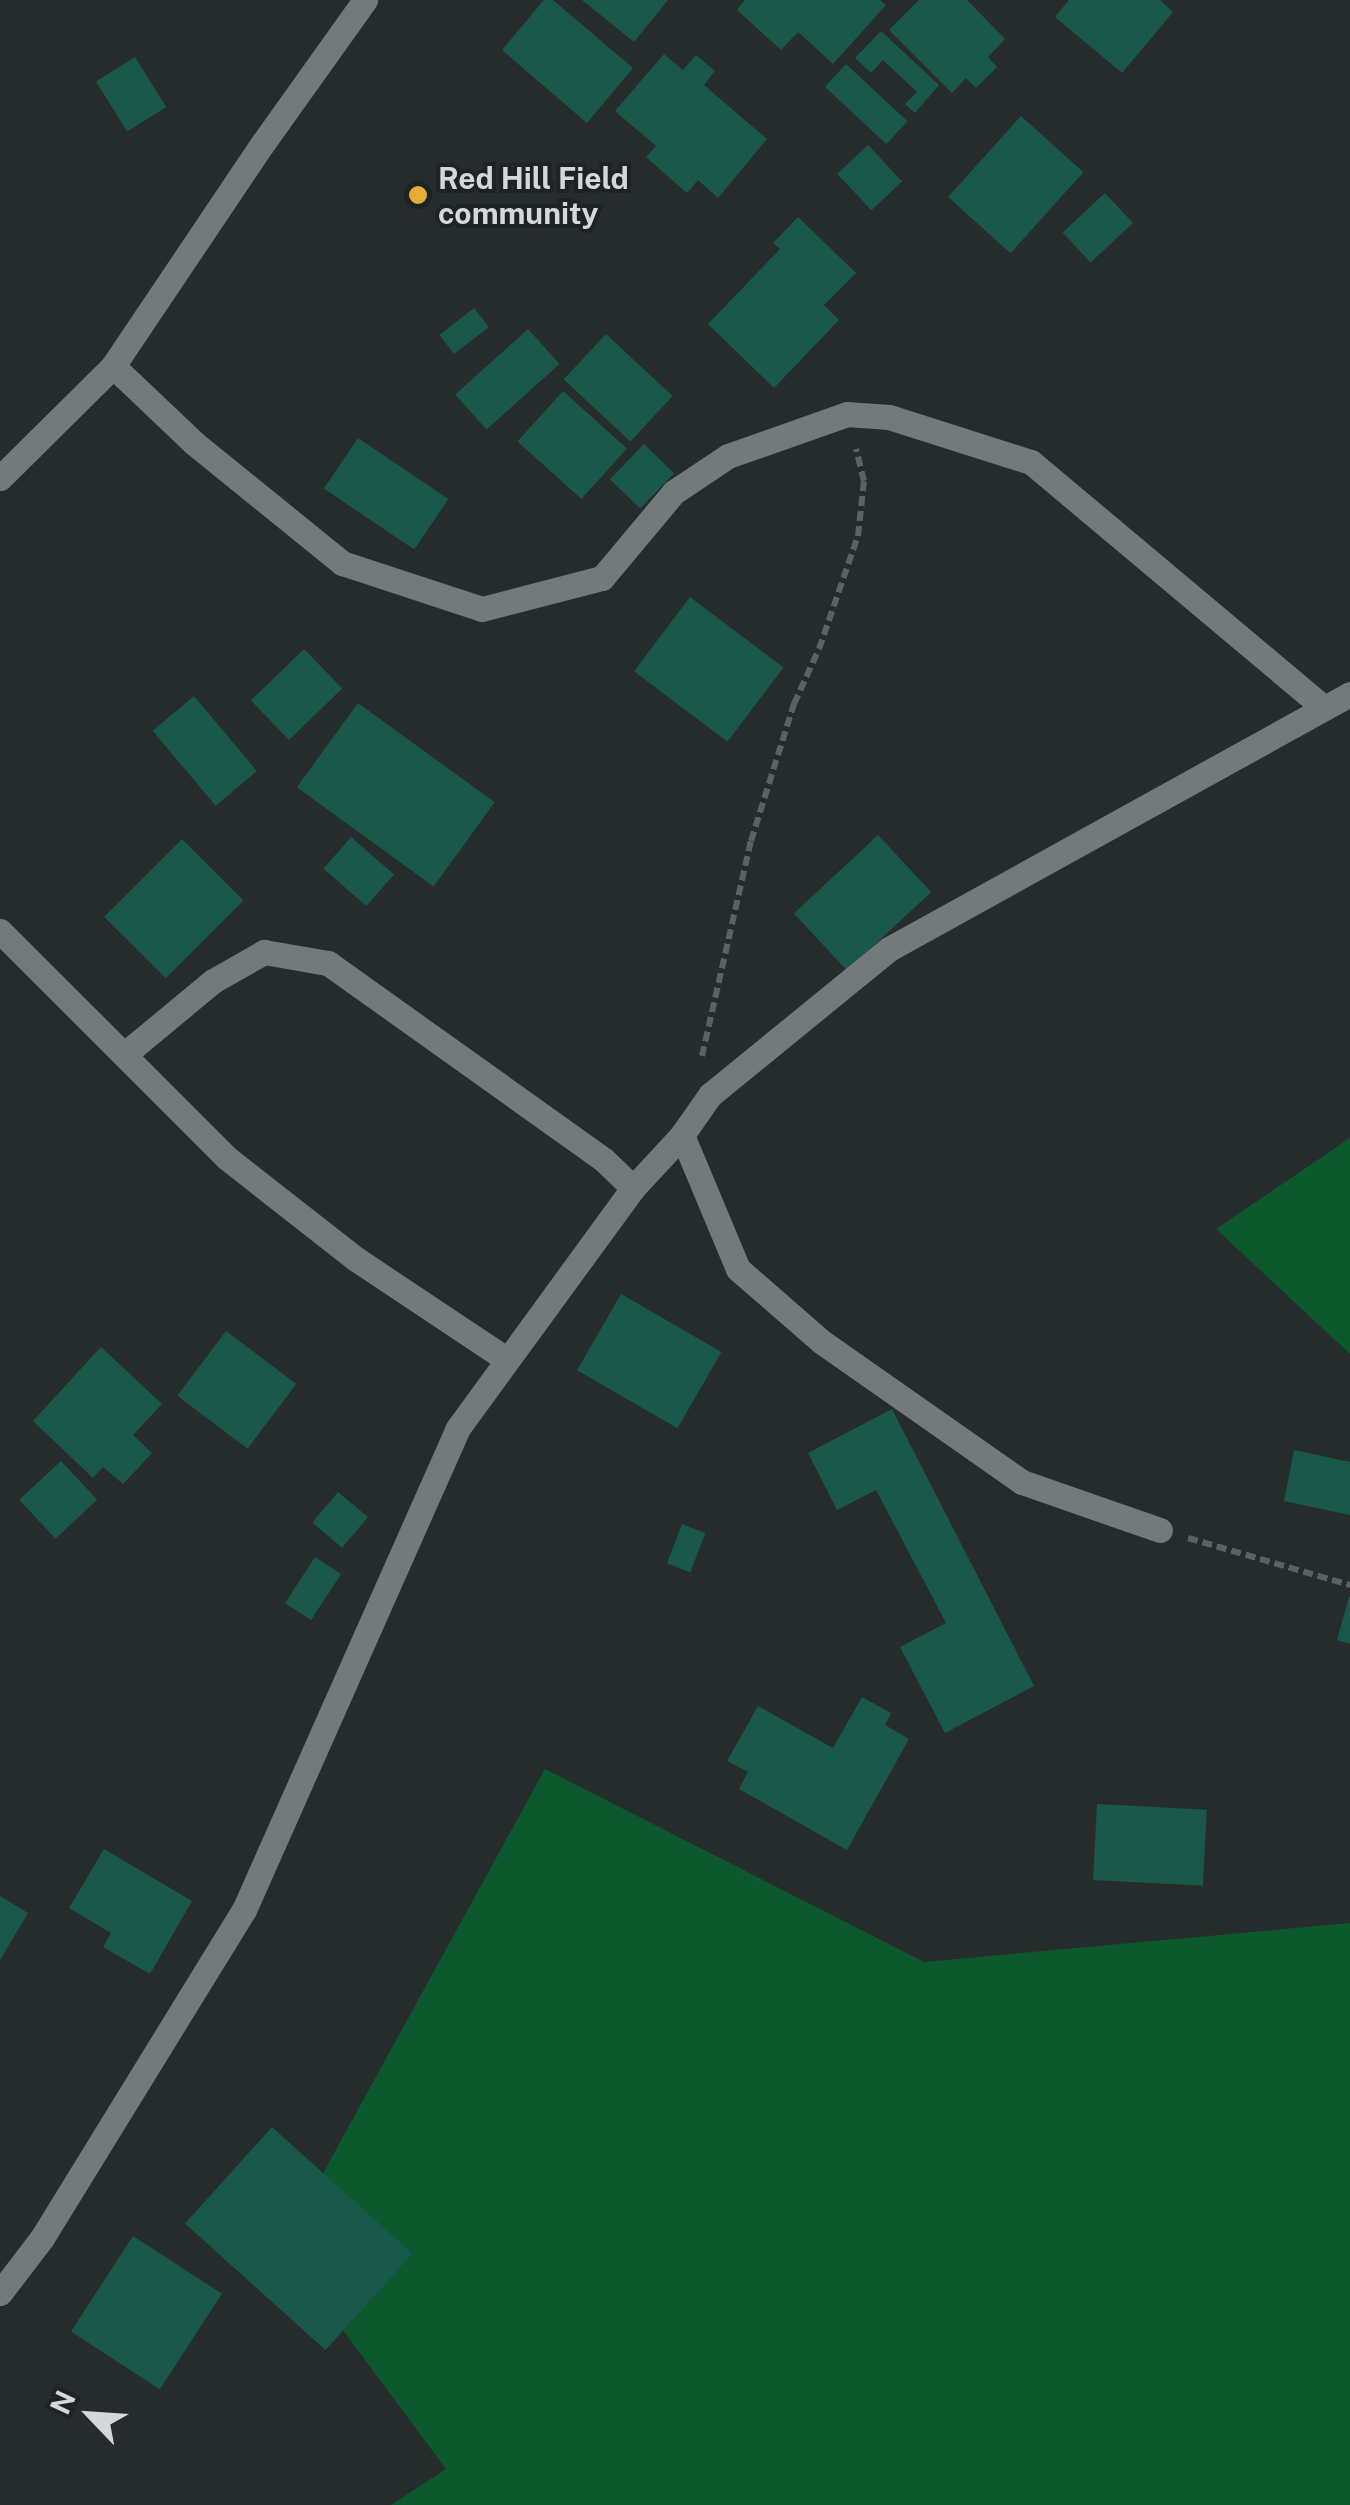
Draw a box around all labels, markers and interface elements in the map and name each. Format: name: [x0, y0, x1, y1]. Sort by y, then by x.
place label: Red Hill Field community: [438, 160, 629, 230]
marker: Red Hill Field community: [407, 184, 429, 206]
north arrow: [40, 2365, 140, 2465]
text: N: [43, 2385, 82, 2419]

